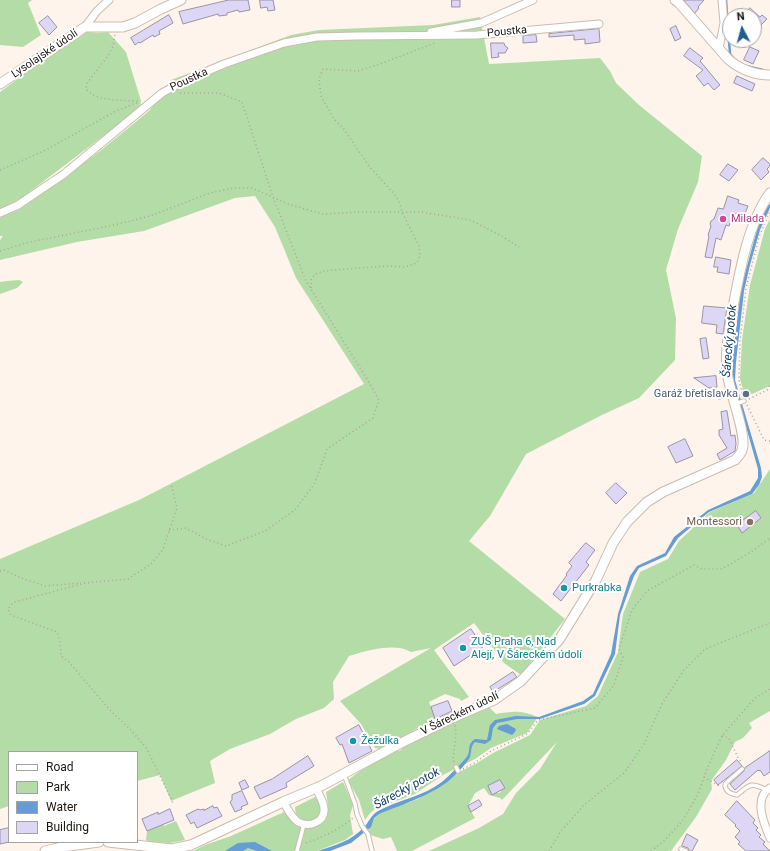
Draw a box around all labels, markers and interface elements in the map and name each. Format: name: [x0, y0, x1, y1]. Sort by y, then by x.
north arrow: [722, 8, 762, 48]
text: N: [736, 10, 745, 23]
street label: Poustka: [486, 24, 528, 40]
street label: Lysolajské údolí: [9, 27, 81, 81]
street label: Poustka: [168, 66, 210, 94]
place label: Milada: [731, 212, 764, 226]
marker: Milada: [718, 214, 728, 224]
water label: Šárecký potok: [720, 304, 740, 378]
place label: Garáž břetislavka: [654, 387, 738, 401]
marker: Garáž břetislavka: [741, 389, 751, 399]
place label: Montessori: [687, 515, 742, 529]
marker: Montessori: [745, 517, 755, 527]
place label: Purkrabka: [572, 581, 622, 595]
marker: Purkrabka: [559, 583, 569, 593]
place label: ZUŠ Praha 6, Nad Alejí, V Šáreckém údolí: [471, 635, 582, 661]
marker: ZUŠ Praha 6, Nad Alejí, V Šáreckém údolí: [458, 643, 468, 653]
street label: V Šáreckém údolí: [419, 689, 501, 739]
place label: Žežulka: [361, 734, 399, 748]
marker: Žežulka: [348, 736, 358, 746]
legend: [8, 751, 138, 843]
text: Road: [46, 760, 74, 774]
water label: Šárecký potok: [372, 765, 442, 813]
text: Park: [46, 780, 70, 794]
text: Water: [46, 800, 77, 814]
text: Building: [46, 820, 89, 834]

